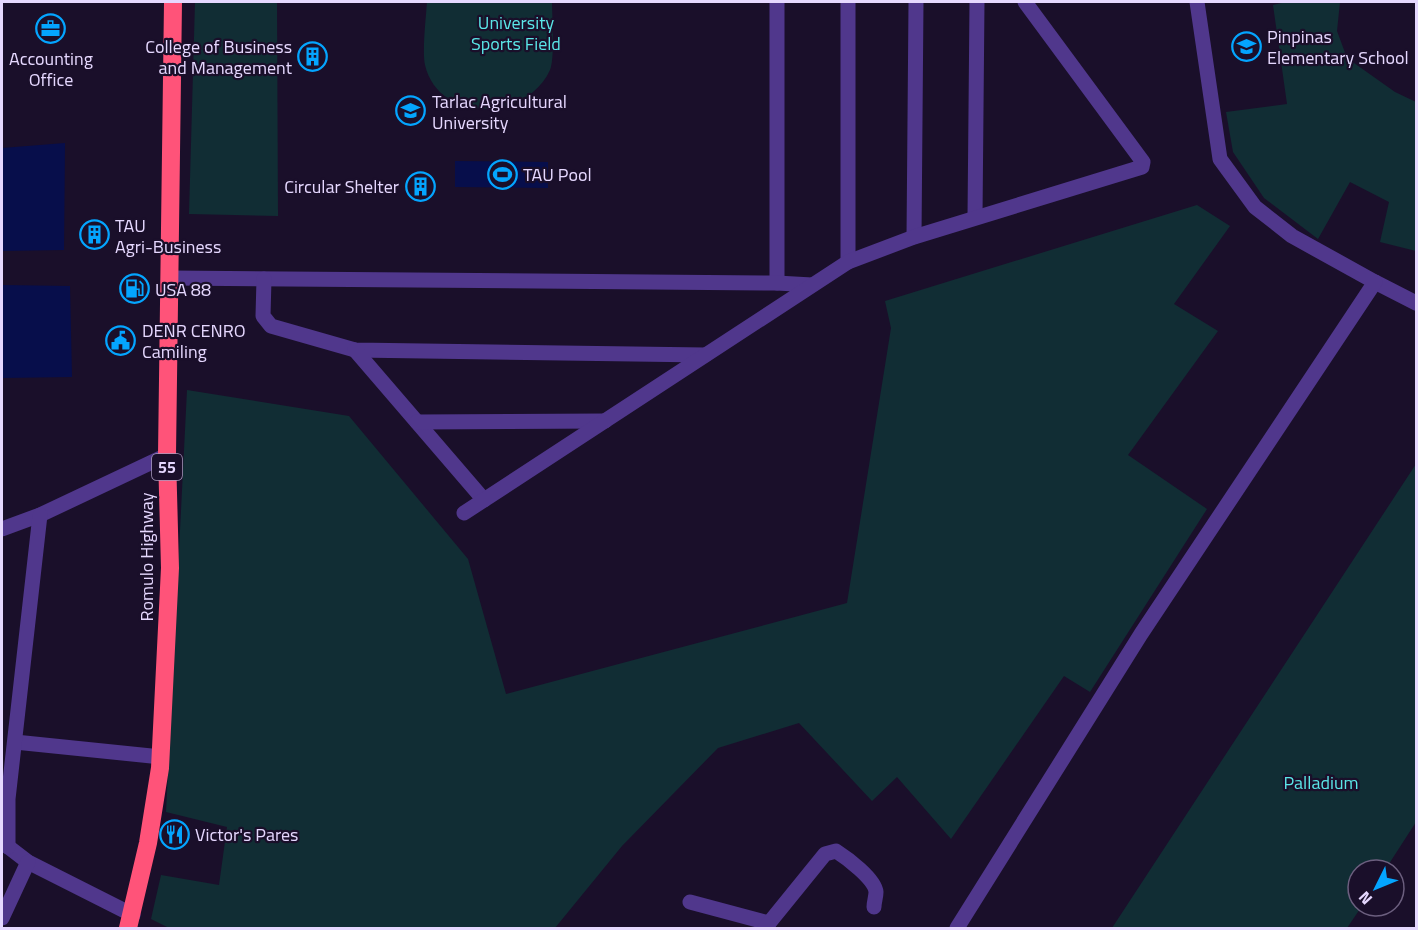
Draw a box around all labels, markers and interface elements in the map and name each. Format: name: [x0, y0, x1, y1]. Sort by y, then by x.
park label: University Sports Field: [471, 9, 561, 57]
office icon: Accounting Office: [35, 13, 67, 45]
place label: Pinpinas Elementary School: [1267, 23, 1409, 71]
school or university icon: Pinpinas Elementary School: [1230, 30, 1262, 62]
place label: College of Business and Management: [145, 33, 293, 81]
building icon: College of Business and Management: [297, 40, 329, 72]
place label: Accounting Office: [9, 45, 93, 93]
place label: Tarlac Agricultural University: [432, 88, 567, 136]
school or university icon: Tarlac Agricultural University: [395, 95, 427, 127]
sports icon: TAU Pool: [486, 158, 518, 190]
place label: TAU Pool: [523, 161, 592, 188]
building icon: Circular Shelter: [404, 170, 436, 202]
place label: Circular Shelter: [284, 173, 399, 200]
place label: TAU Agri-Business: [115, 212, 221, 260]
building icon: TAU Agri-Business: [78, 219, 110, 251]
fuel station icon: USA 88: [118, 273, 150, 305]
place label: USA 88: [155, 276, 211, 303]
place label: DENR CENRO Camiling: [142, 317, 246, 365]
public building icon: DENR CENRO Camiling: [105, 324, 137, 356]
road number: 55: [152, 454, 182, 480]
street label: Romulo Highway: [133, 492, 160, 621]
park label: Palladium: [1283, 769, 1359, 796]
restaurant icon: Victor's Pares: [158, 818, 190, 850]
place label: Victor's Pares: [195, 821, 298, 848]
north arrow: [1346, 858, 1406, 918]
text: N: [1352, 886, 1378, 910]

